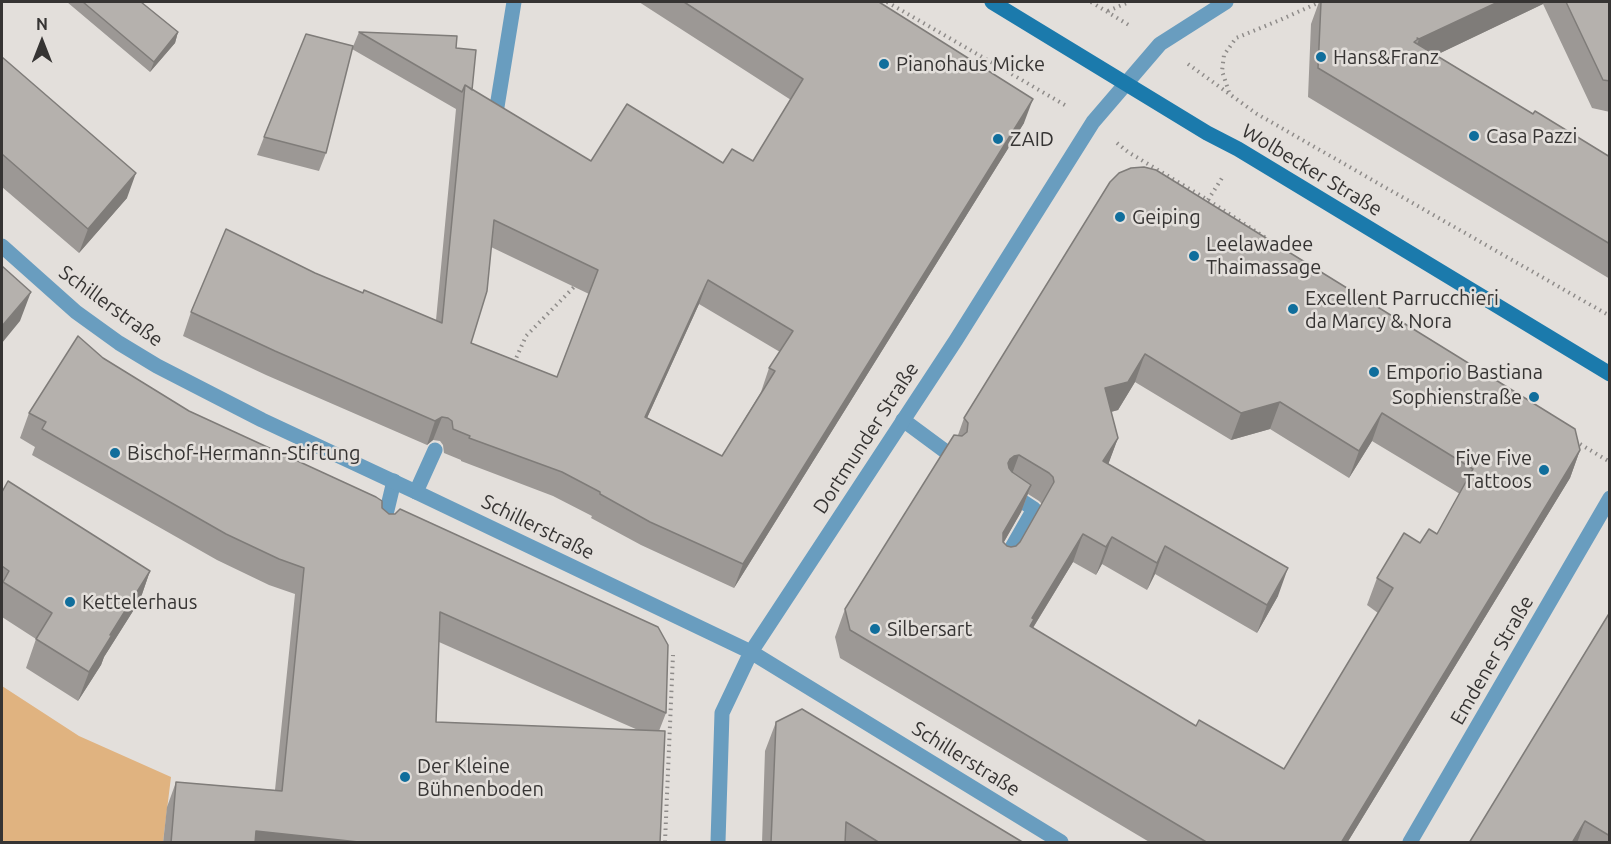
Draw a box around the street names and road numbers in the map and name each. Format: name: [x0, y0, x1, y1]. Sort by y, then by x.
street label: Wolbecker Straße: [1237, 119, 1387, 221]
street label: Schillerstraße: [54, 260, 168, 352]
street label: Dortmunder Straße: [808, 358, 924, 518]
street label: Schillerstraße: [478, 489, 598, 565]
street label: Emdener Straße: [1445, 591, 1539, 729]
street label: Schillerstraße: [908, 716, 1024, 802]

